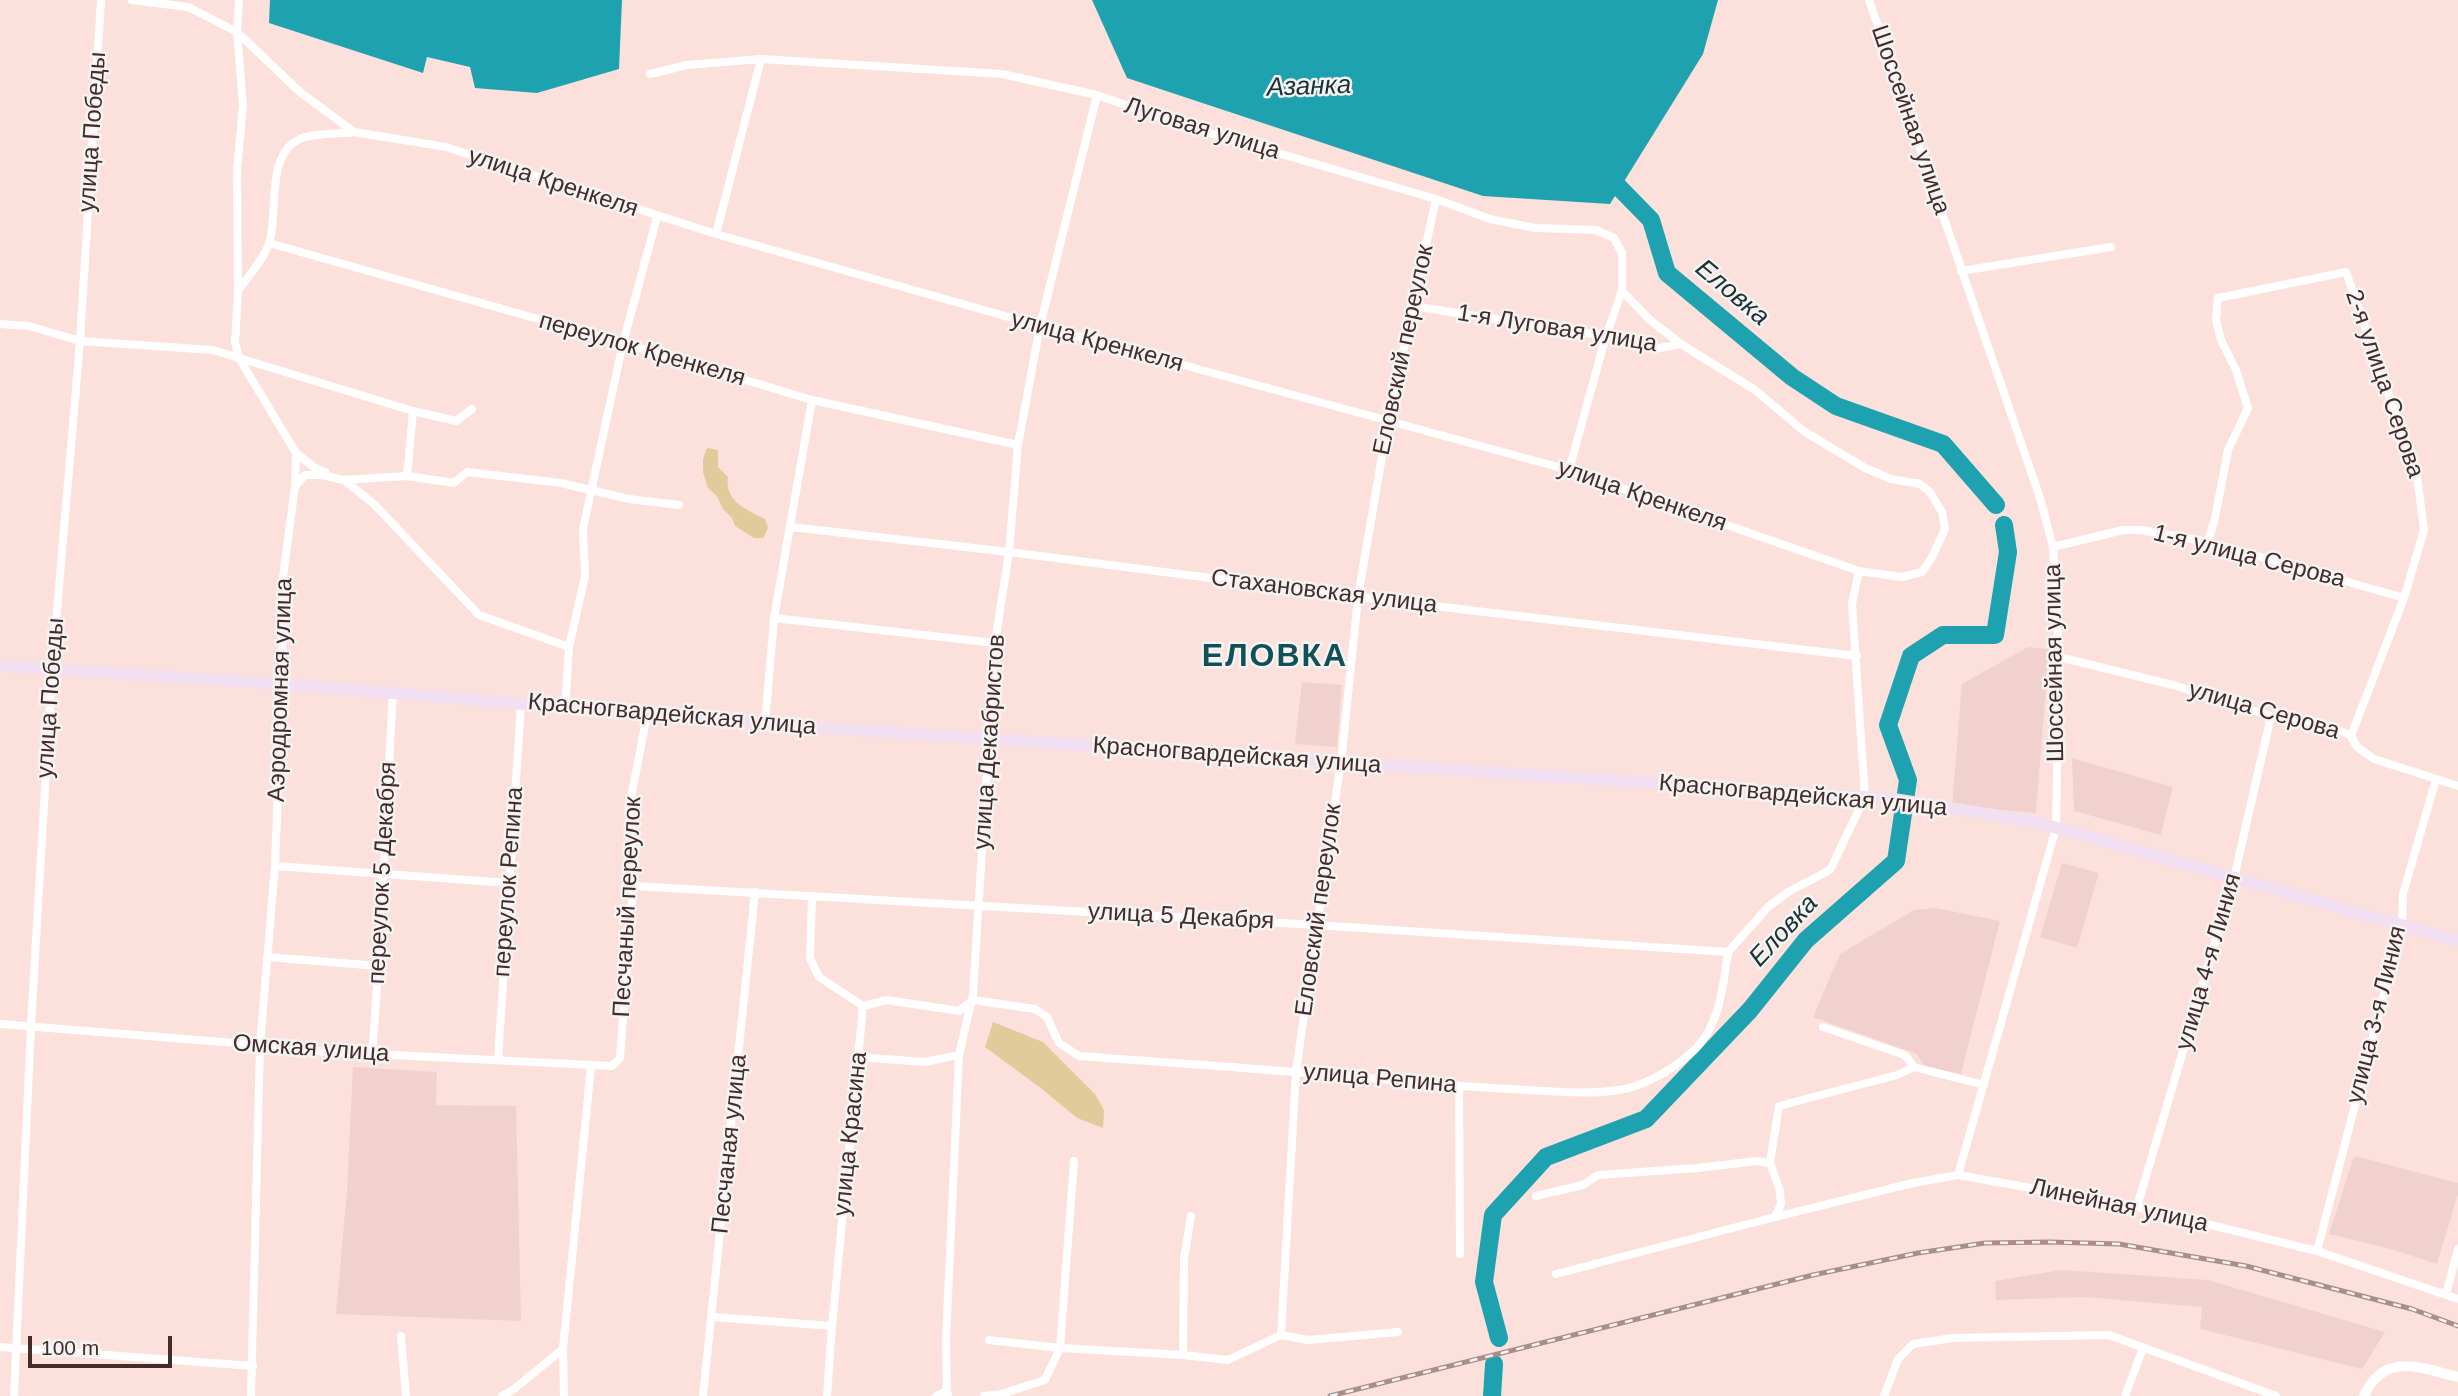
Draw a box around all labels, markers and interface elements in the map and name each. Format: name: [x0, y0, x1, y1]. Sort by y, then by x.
street label: Шоссейная улица: [1864, 22, 1956, 218]
street label: улица Победы: [73, 51, 113, 213]
water label: Азанка: [1266, 70, 1352, 104]
street label: Луговая улица: [1121, 92, 1283, 166]
street label: улица Кренкеля: [464, 142, 642, 224]
street label: Еловский переулок: [1368, 242, 1440, 458]
water label: Еловка: [1689, 253, 1775, 333]
street label: 2-я улица Серова: [2338, 286, 2430, 482]
street label: 1-я Луговая улица: [1455, 299, 1659, 359]
street label: улица Кренкеля: [1008, 305, 1186, 379]
street label: переулок Кренкеля: [536, 307, 748, 393]
street label: улица Кренкеля: [1554, 454, 1730, 538]
street label: 1-я улица Серова: [2150, 519, 2348, 595]
street label: Стахановская улица: [1209, 564, 1439, 620]
street label: Шоссейная улица: [2039, 564, 2071, 762]
street label: Аэродромная улица: [263, 577, 299, 803]
street label: улица Победы: [31, 617, 71, 779]
street label: улица Декабристов: [968, 633, 1012, 851]
district label: ЕЛОВКА: [1203, 638, 1347, 676]
street label: улица Серова: [2185, 676, 2343, 746]
street label: Красногвардейская улица: [527, 688, 817, 742]
street label: Красногвардейская улица: [1092, 732, 1382, 780]
street label: переулок 5 Декабря: [363, 761, 403, 985]
street label: Красногвардейская улица: [1658, 769, 1948, 823]
street label: переулок Репина: [488, 786, 530, 978]
street label: Песчаный переулок: [608, 796, 648, 1018]
street label: Еловский переулок: [1290, 802, 1348, 1018]
street label: улица 4-я Линия: [2170, 870, 2248, 1054]
water label: Еловка: [1743, 889, 1825, 973]
street label: улица 5 Декабря: [1087, 898, 1275, 936]
street label: улица 3-я Линия: [2341, 923, 2413, 1107]
street label: Омская улица: [232, 1029, 390, 1069]
street label: улица Красина: [828, 1050, 874, 1218]
street label: Песчаная улица: [706, 1053, 754, 1235]
street label: улица Репина: [1302, 1058, 1458, 1100]
street label: Линейная улица: [2027, 1173, 2211, 1239]
scale bar: [32, 1322, 175, 1366]
text: 100 m: [41, 1336, 99, 1359]

